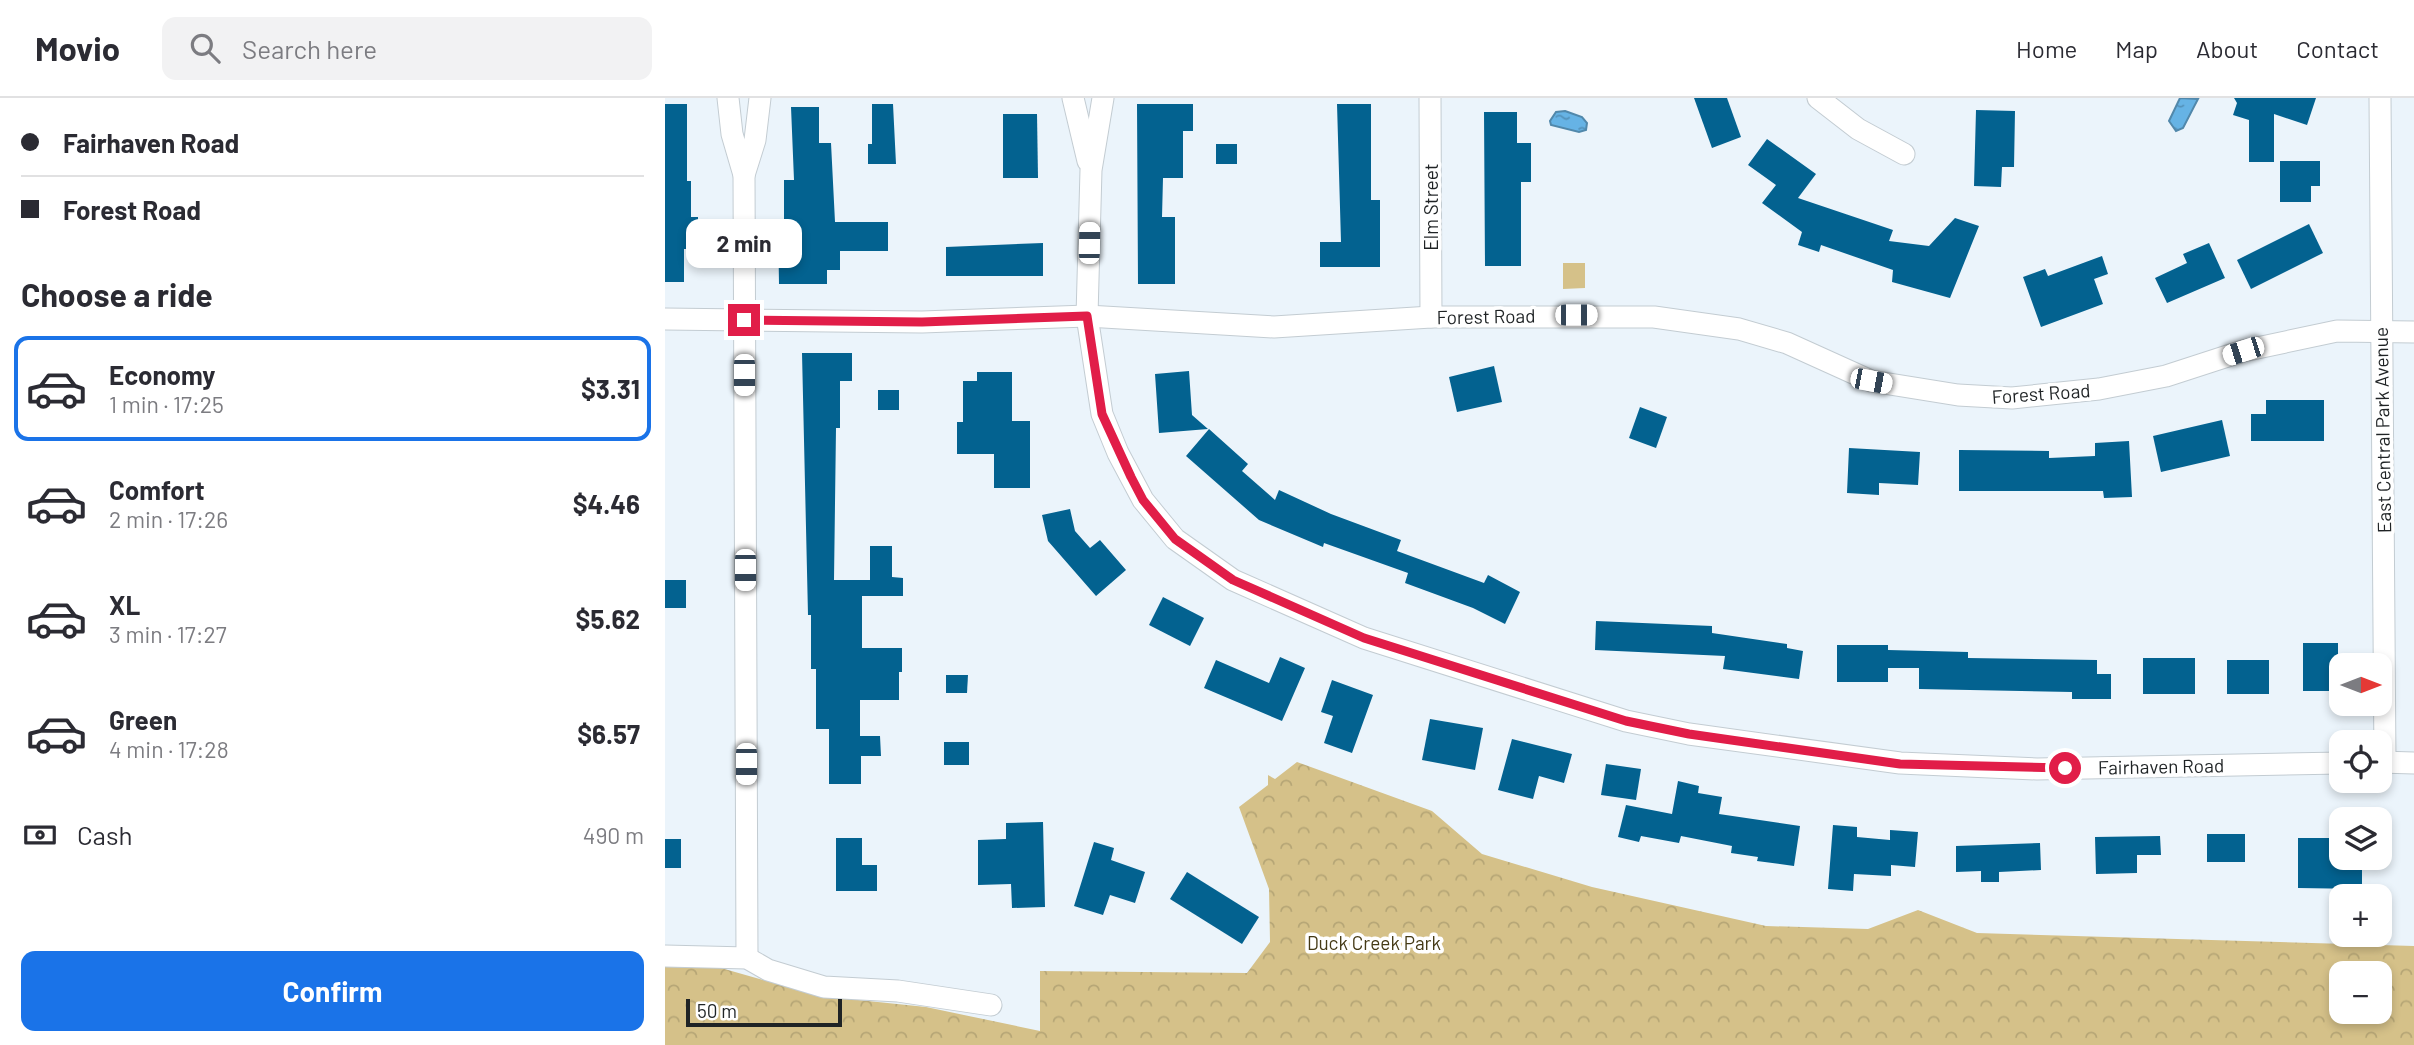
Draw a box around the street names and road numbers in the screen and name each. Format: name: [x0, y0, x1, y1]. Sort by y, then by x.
street label: Elm Street: [1419, 163, 1442, 251]
street label: Forest Road: [1436, 304, 1536, 328]
street label: East Central Park Avenue: [2369, 327, 2395, 533]
street label: Forest Road: [1991, 378, 2091, 408]
street label: Fairhaven Road: [2098, 753, 2224, 779]

